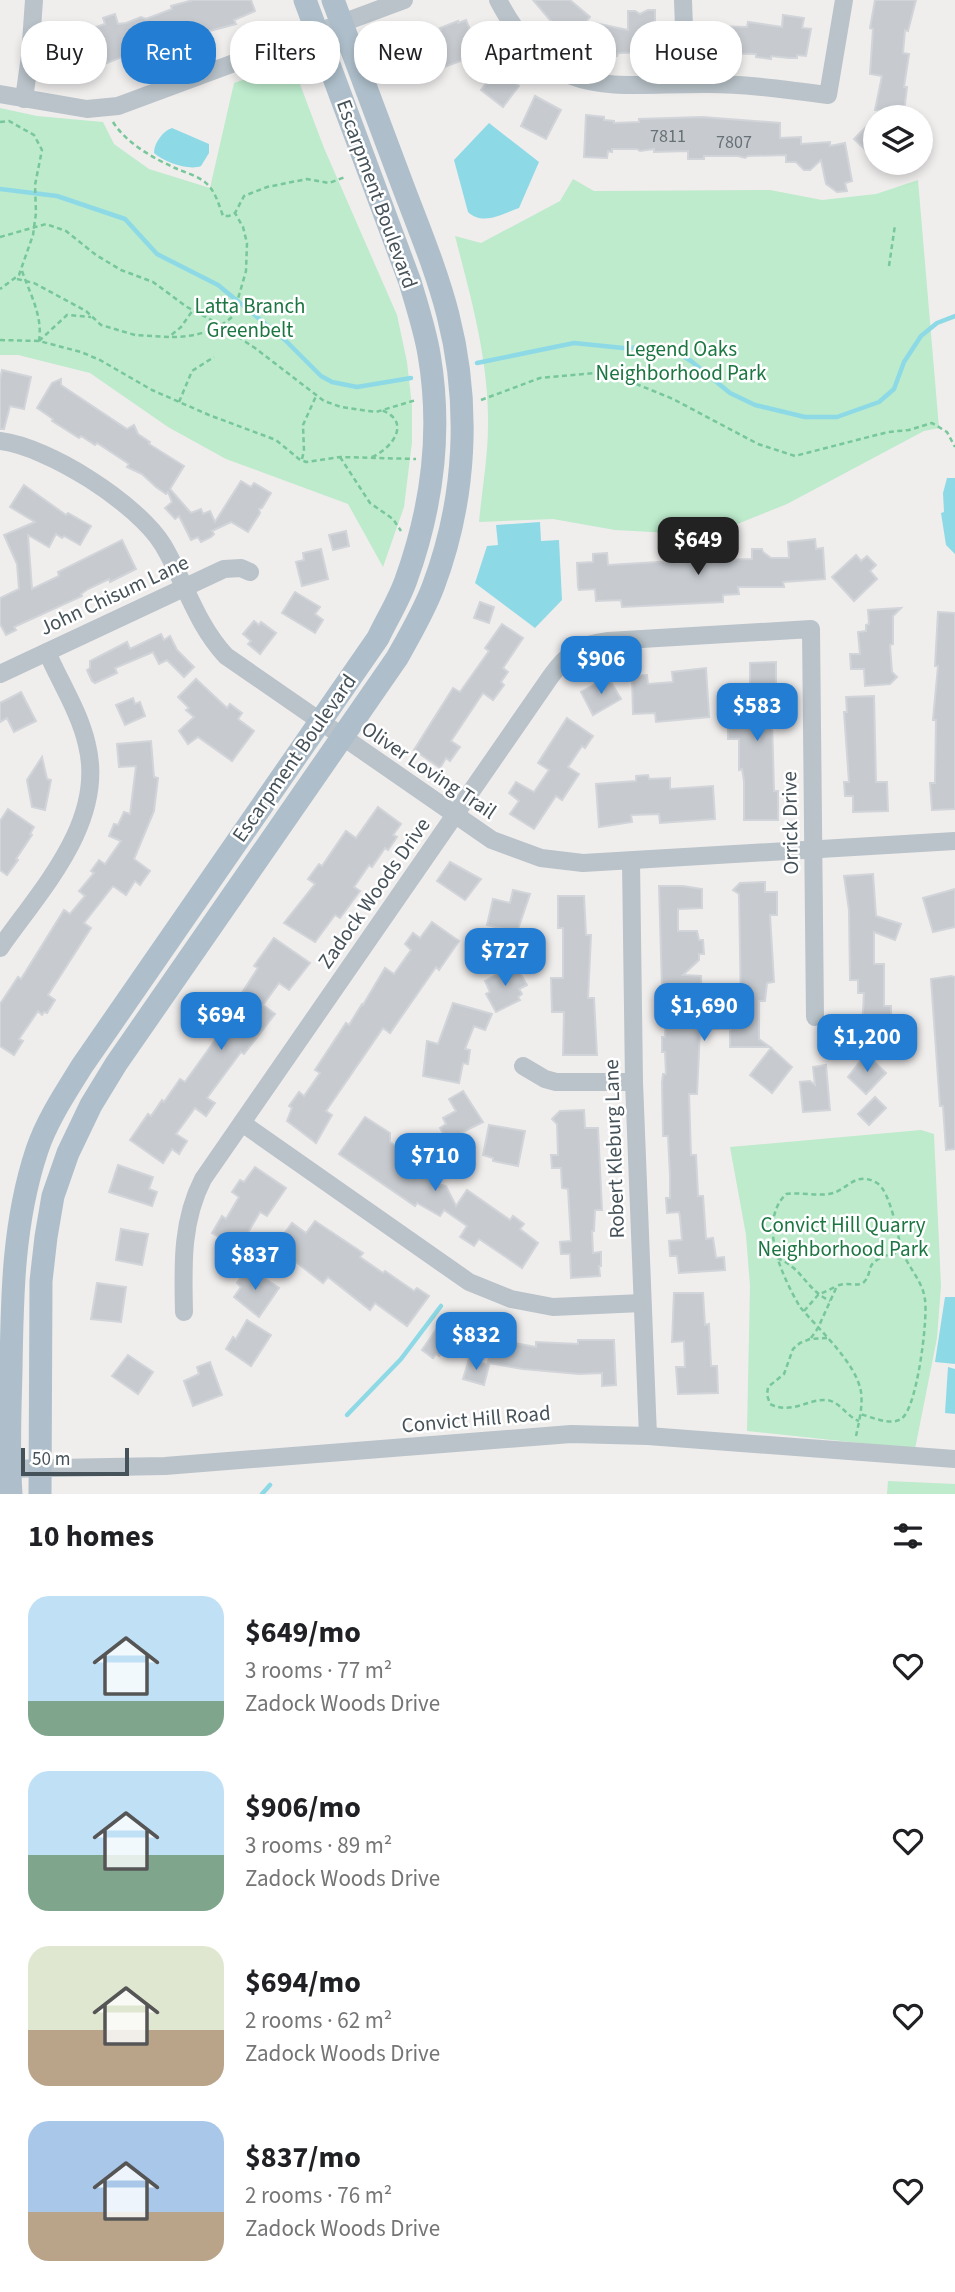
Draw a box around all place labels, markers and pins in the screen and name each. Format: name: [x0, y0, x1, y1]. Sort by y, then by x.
pin: $649: [657, 518, 739, 577]
pin: $906: [560, 636, 642, 696]
pin: $583: [716, 684, 798, 743]
pin: $727: [464, 928, 546, 988]
pin: $1,690: [647, 984, 761, 1043]
pin: $694: [180, 992, 262, 1052]
pin: $1,200: [810, 1014, 924, 1074]
pin: $710: [394, 1134, 476, 1193]
pin: $837: [214, 1232, 296, 1292]
pin: $832: [435, 1312, 517, 1372]

